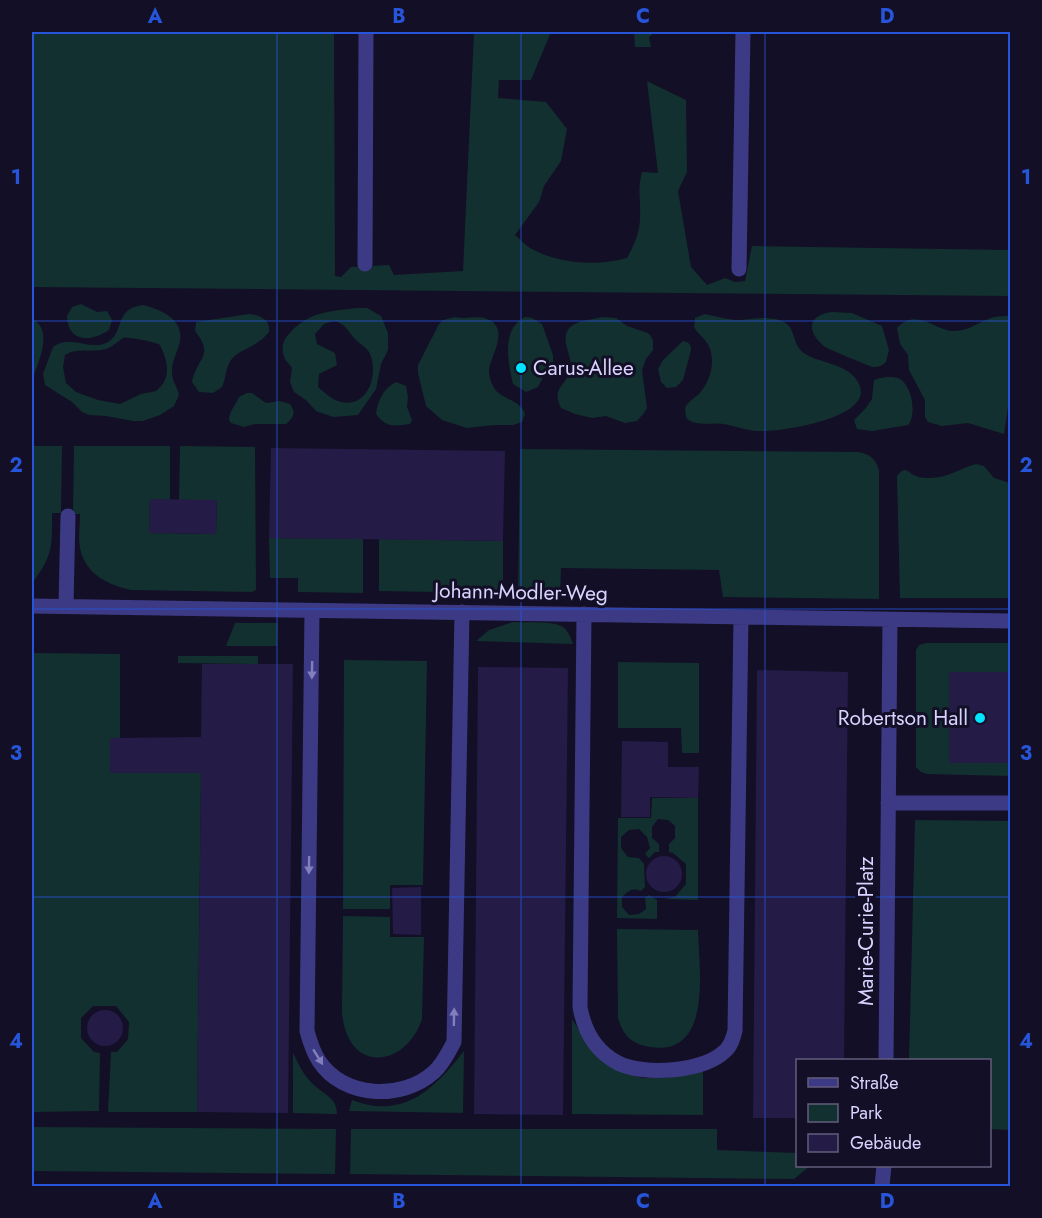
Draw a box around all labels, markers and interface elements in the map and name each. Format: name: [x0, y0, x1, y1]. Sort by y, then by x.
text: A: [147, 2, 163, 31]
text: B: [392, 2, 406, 31]
text: C: [636, 2, 650, 31]
text: D: [880, 2, 894, 31]
text: 1: [11, 163, 21, 192]
text: 1: [1021, 163, 1031, 192]
place label: Carus-Allee: [533, 353, 634, 383]
marker: Carus-Allee: [514, 361, 528, 375]
text: 2: [9, 451, 23, 480]
text: 2: [1019, 451, 1033, 480]
street label: Johann-Modler-Weg: [431, 575, 608, 609]
one-way arrow: [307, 660, 316, 679]
place label: Robertson Hall: [838, 703, 968, 733]
marker: Robertson Hall: [973, 711, 987, 725]
text: 3: [10, 739, 22, 768]
text: 3: [1020, 739, 1032, 768]
one-way arrow: [304, 855, 314, 874]
street label: Marie-Curie-Platz: [851, 856, 881, 1006]
one-way arrow: [449, 1007, 459, 1026]
text: 4: [9, 1027, 23, 1056]
text: 4: [1019, 1027, 1033, 1056]
one-way arrow: [312, 1049, 323, 1066]
legend: [796, 1059, 991, 1167]
text: Straße: [850, 1070, 898, 1096]
text: Park: [850, 1100, 882, 1126]
text: Gebäude: [850, 1130, 921, 1156]
text: A: [147, 1187, 163, 1216]
text: B: [392, 1187, 406, 1216]
text: C: [636, 1187, 650, 1216]
text: D: [880, 1187, 894, 1216]

